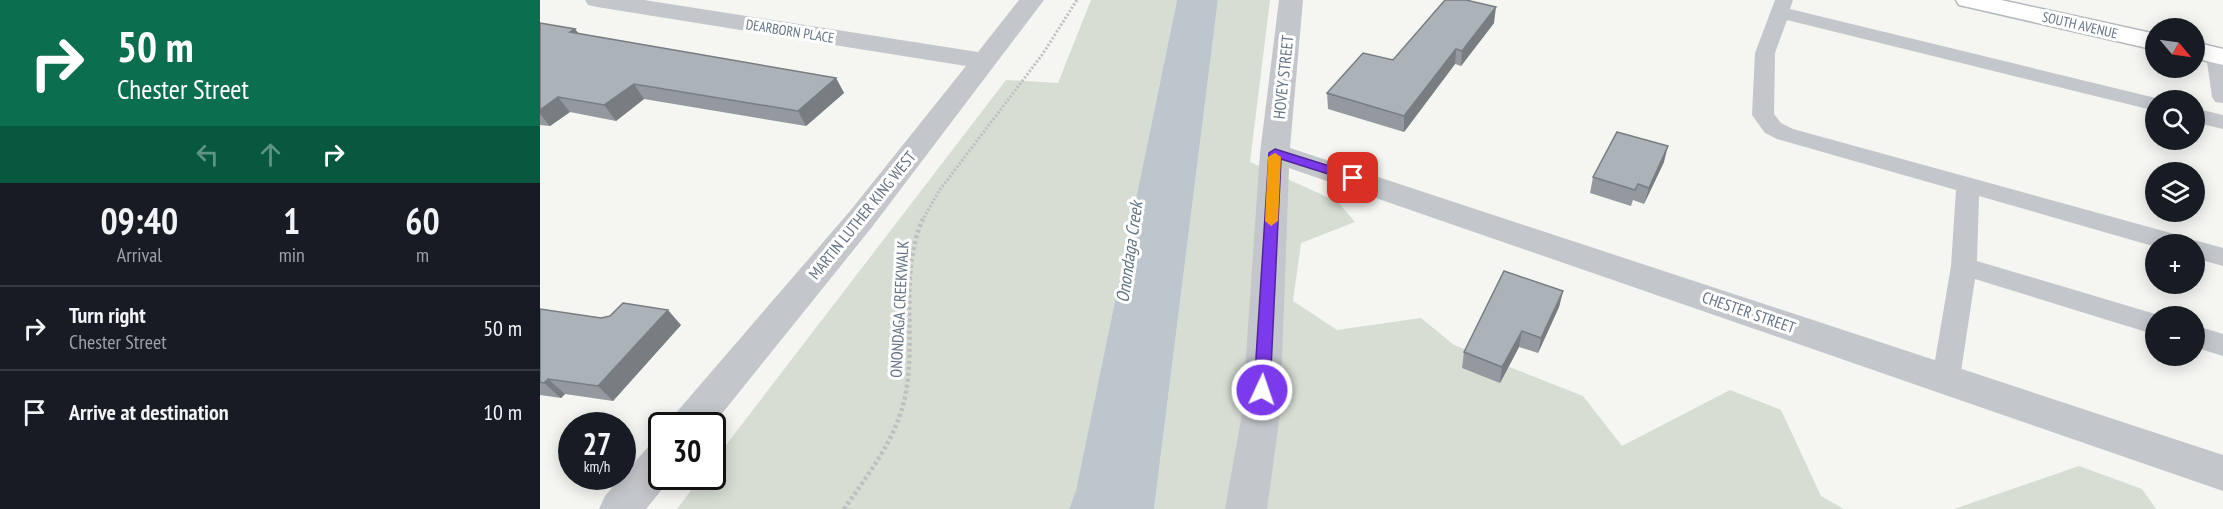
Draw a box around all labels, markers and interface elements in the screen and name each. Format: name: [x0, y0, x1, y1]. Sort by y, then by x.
street label: SOUTH AVENUE: [2041, 8, 2119, 42]
street label: DEARBORN PLACE: [745, 15, 835, 47]
north arrow: [2145, 18, 2205, 78]
map controls: [2145, 18, 2205, 366]
text: 50 m: [117, 19, 194, 74]
icon: right: [18, 24, 96, 102]
street label: HOVEY STREET: [1269, 34, 1297, 120]
text: Chester Street: [117, 72, 249, 106]
button: search: [2145, 90, 2205, 150]
icon: left: [191, 138, 224, 171]
icon: ahead: [254, 138, 287, 171]
icon: right: [317, 138, 350, 171]
street label: MARTIN LUTHER KING WEST: [804, 147, 920, 283]
pin: [1327, 152, 1378, 203]
icon: arrive: [1336, 161, 1369, 194]
button: layers: [2145, 162, 2205, 222]
text: 09:40: [100, 197, 178, 244]
text: 1: [283, 197, 300, 244]
text: 60: [405, 197, 440, 244]
water label: Onondaga Creek: [1111, 198, 1148, 304]
button: +: [2145, 234, 2205, 294]
street label: ONONDAGA CREEKWALK: [885, 240, 913, 378]
text: Arrival: [117, 242, 162, 268]
text: min: [279, 242, 305, 268]
text: m: [416, 242, 429, 268]
street label: CHESTER STREET: [1700, 287, 1798, 337]
text: Turn right: [69, 301, 146, 329]
button: −: [2145, 306, 2205, 366]
icon: right: [18, 312, 51, 345]
text: 50 m: [483, 314, 522, 342]
text: Chester Street: [69, 329, 167, 355]
position arrow: [1230, 358, 1294, 422]
icon: arrive: [18, 396, 51, 429]
text: Arrive at destination: [69, 398, 229, 426]
text: 10 m: [483, 398, 522, 426]
speed limit sign: 30: [648, 412, 726, 490]
text: 27: [583, 424, 611, 463]
text: km/h: [584, 457, 610, 476]

